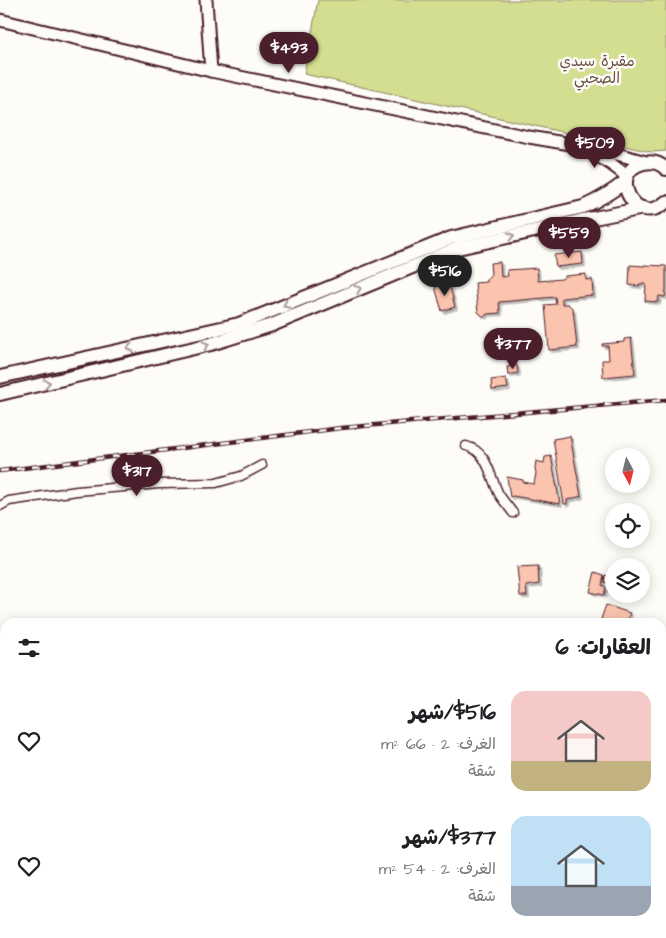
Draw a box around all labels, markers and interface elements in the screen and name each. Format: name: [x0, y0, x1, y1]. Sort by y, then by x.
pin: $493: [259, 32, 319, 74]
text: $493: [270, 37, 308, 59]
park label: مقبرة سيدي الصحبي: [559, 51, 635, 91]
pin: $509: [565, 126, 625, 169]
text: $509: [575, 132, 615, 154]
pin: $559: [539, 216, 599, 259]
text: $559: [549, 222, 589, 244]
one-way arrow: [506, 231, 515, 242]
pin: $516: [415, 254, 475, 297]
text: $516: [429, 260, 461, 282]
one-way arrow: [353, 285, 362, 295]
one-way arrow: [283, 299, 291, 309]
pin: $377: [483, 328, 543, 370]
text: $377: [495, 333, 531, 355]
one-way arrow: [201, 340, 210, 351]
one-way arrow: [126, 342, 135, 353]
one-way arrow: [43, 378, 52, 389]
north arrow: [605, 448, 650, 492]
map controls: [605, 448, 650, 603]
pin: $317: [107, 454, 167, 497]
text: $317: [123, 460, 151, 482]
button: locate: [605, 503, 650, 548]
button: layers: [605, 558, 650, 603]
text: العقارات: 6: [556, 633, 651, 662]
icon: filters: [15, 634, 43, 662]
text: $516/شهر: [409, 698, 496, 727]
icon: home: [551, 711, 611, 771]
icon: heart: [15, 727, 43, 755]
text: الغرف: 2 · 66 m²: [381, 733, 496, 755]
text: شقة: [468, 760, 496, 782]
text: $377/شهر: [403, 823, 496, 852]
icon: home: [551, 836, 611, 896]
icon: heart: [15, 852, 43, 880]
text: الغرف: 2 · 54 m²: [379, 858, 496, 880]
text: شقة: [468, 885, 496, 907]

